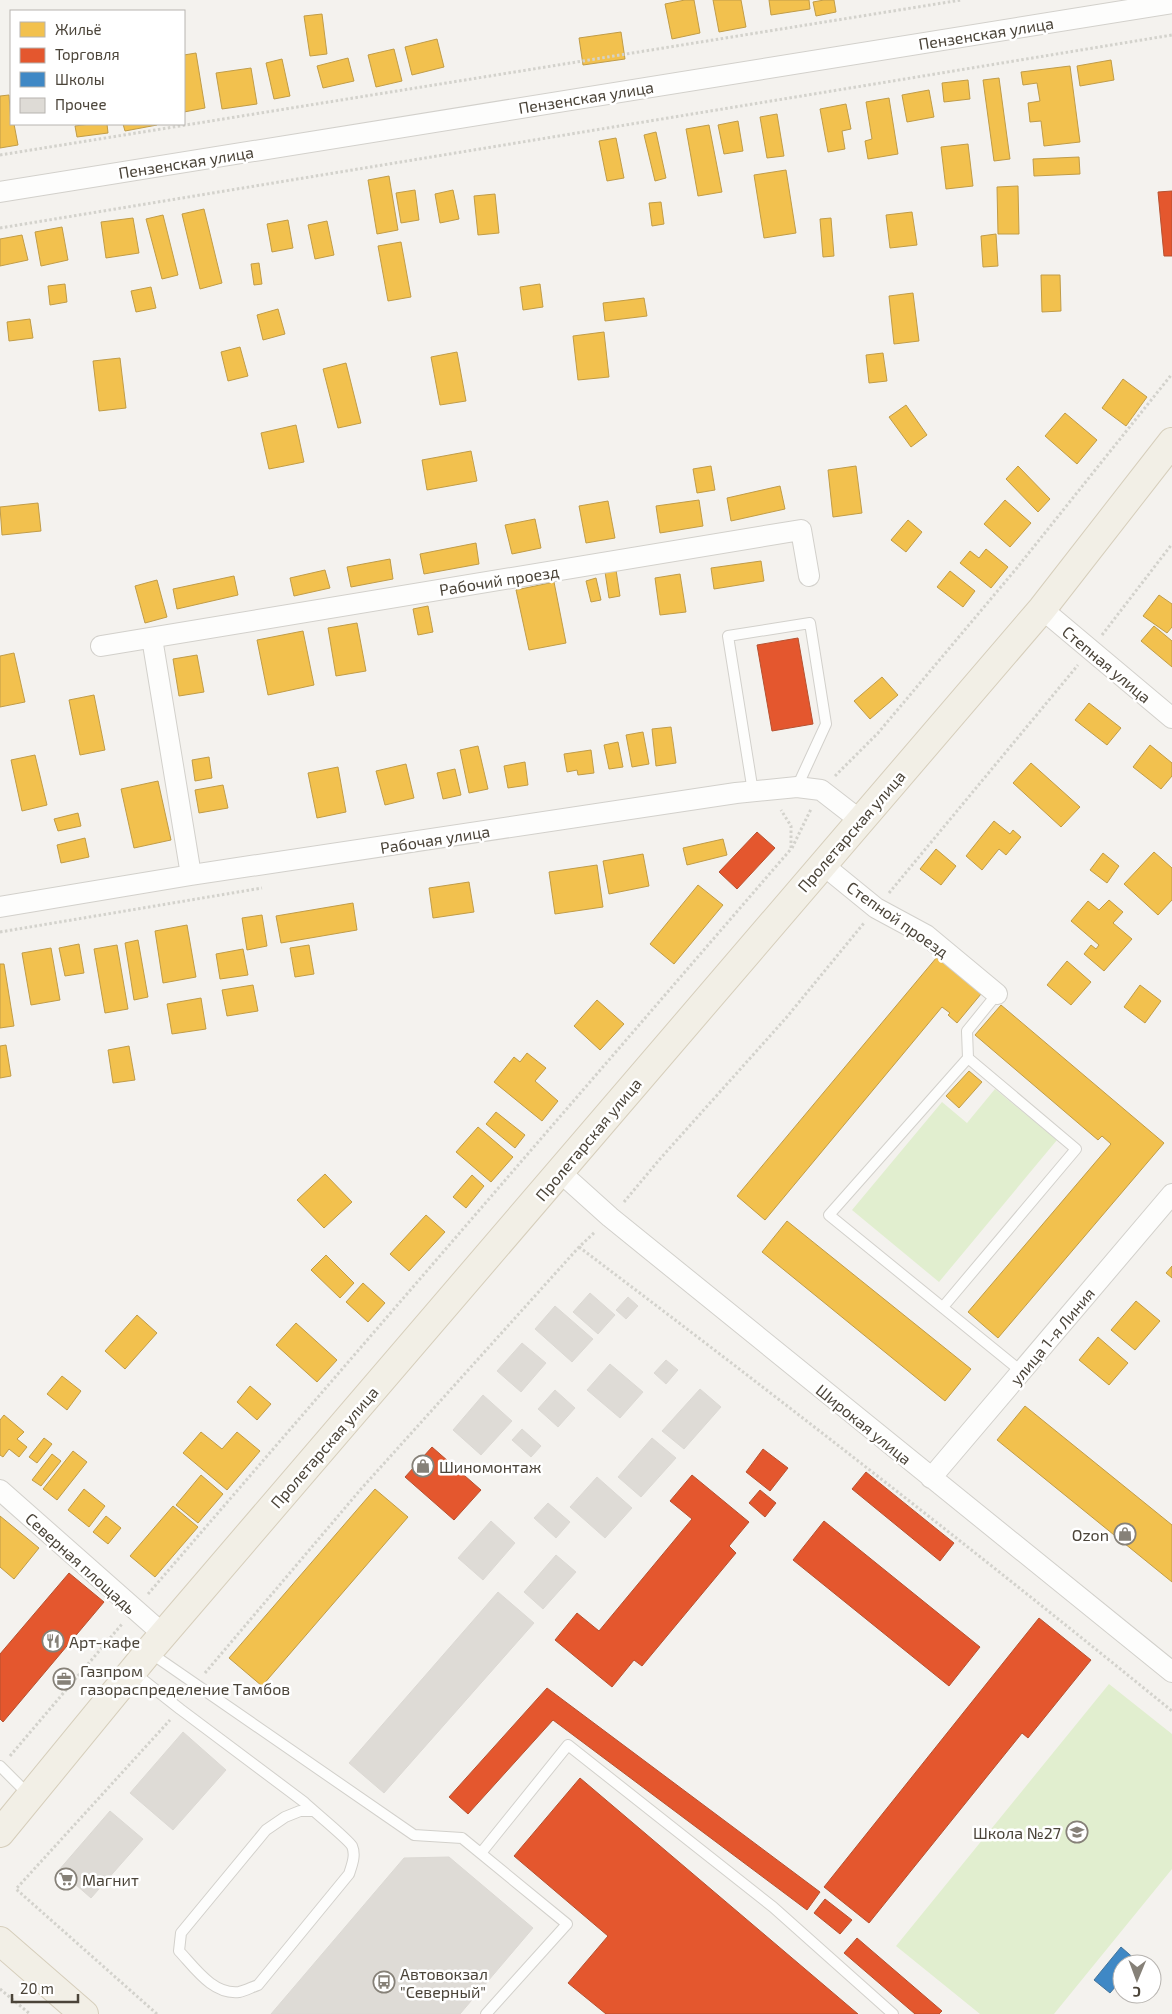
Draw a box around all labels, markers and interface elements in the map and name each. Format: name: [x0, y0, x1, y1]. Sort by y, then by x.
legend: [10, 10, 185, 125]
street label: Пензенская улица: [917, 13, 1055, 54]
text: Жильё: [55, 20, 102, 38]
text: Торговля: [55, 45, 120, 63]
text: Школы: [55, 70, 105, 88]
street label: Пензенская улица: [517, 77, 655, 118]
text: Прочее: [55, 95, 107, 113]
street label: Пензенская улица: [117, 142, 255, 183]
street label: Рабочий проезд: [438, 561, 560, 599]
street label: Степная улица: [1058, 621, 1155, 707]
street label: Пролетарская улица: [793, 766, 910, 896]
street label: Рабочая улица: [379, 821, 491, 858]
street label: Степной проезд: [844, 877, 952, 961]
street label: Пролетарская улица: [531, 1074, 646, 1205]
street label: улица 1-я Линия: [1006, 1283, 1099, 1389]
street label: Широкая улица: [812, 1380, 915, 1469]
street label: Пролетарская улица: [266, 1382, 383, 1512]
shop icon: Шиномонтаж: [411, 1454, 435, 1478]
place label: Шиномонтаж: [439, 1457, 542, 1476]
street label: Северная площадь: [22, 1508, 140, 1618]
shop icon: Ozon: [1113, 1522, 1137, 1546]
place label: Ozon: [1072, 1525, 1109, 1544]
restaurant icon: Арт-кафе: [41, 1629, 65, 1653]
place label: Арт-кафе: [69, 1632, 140, 1651]
place label: Газпром газораспределение Тамбов: [80, 1661, 290, 1698]
office icon: Газпром газораспределение Тамбов: [52, 1667, 76, 1691]
school or university icon: Школа №27: [1065, 1820, 1089, 1844]
place label: Школа №27: [973, 1823, 1061, 1842]
supermarket icon: Магнит: [54, 1867, 78, 1891]
place label: Магнит: [82, 1870, 139, 1889]
north arrow: [1112, 1954, 1162, 2004]
place label: Автовокзал "Северный": [400, 1964, 488, 2001]
bus stop icon: Автовокзал "Северный": [372, 1970, 396, 1994]
scale bar: [12, 1972, 79, 2004]
text: 20 m: [20, 1979, 54, 1997]
text: С: [1132, 1984, 1141, 2001]

